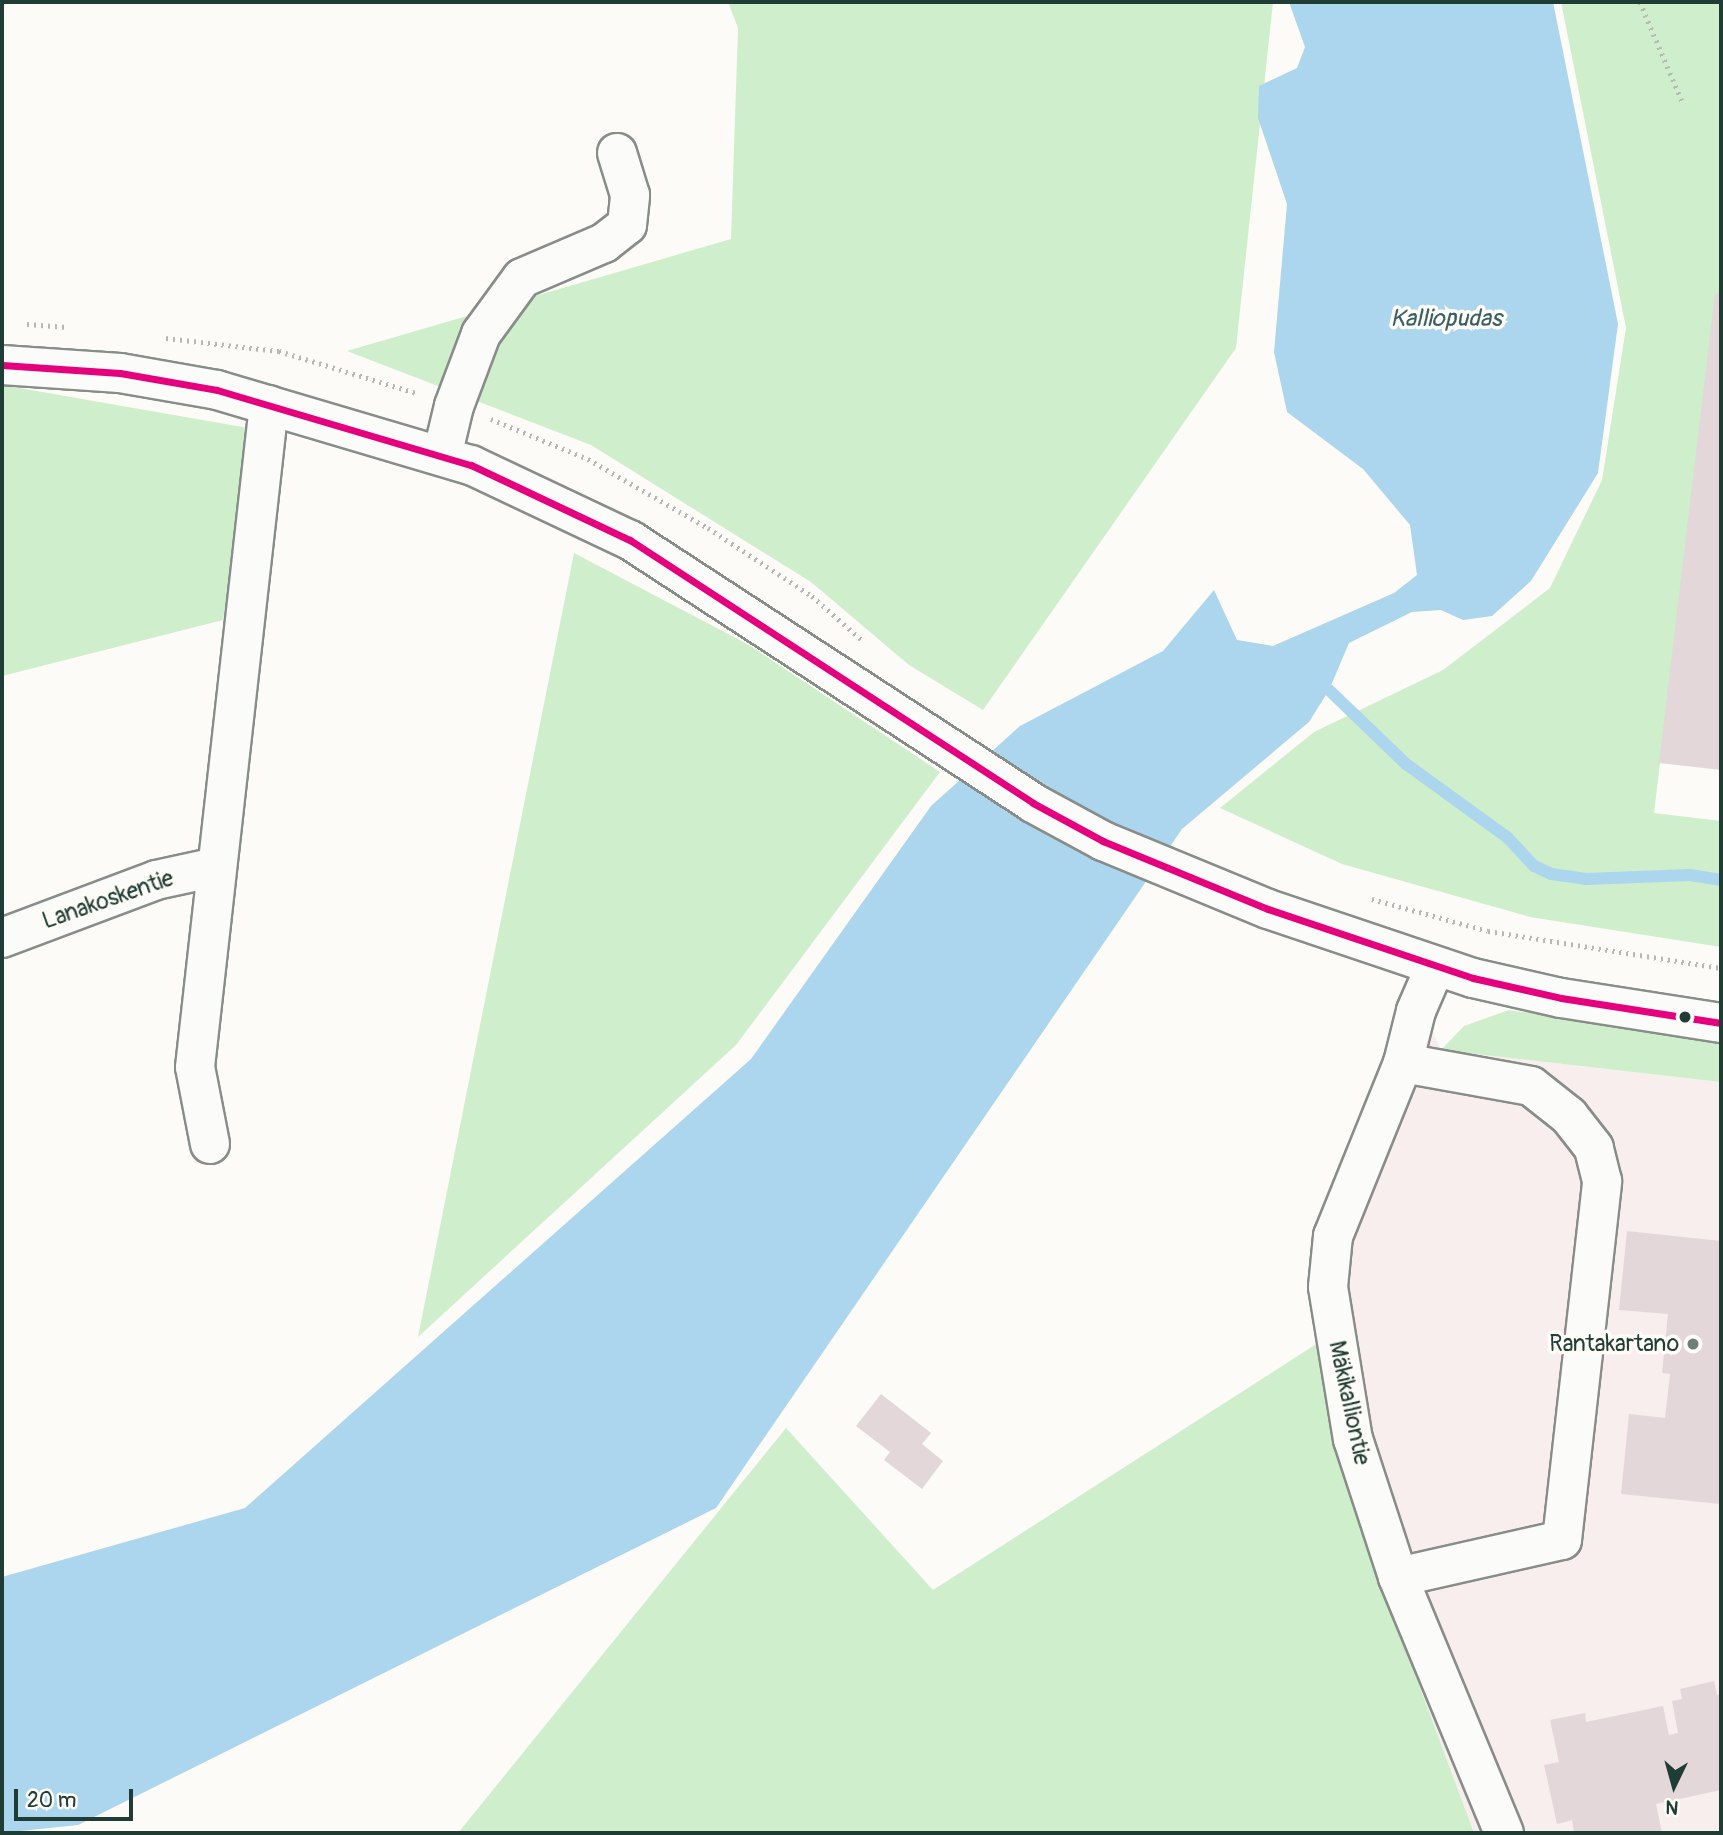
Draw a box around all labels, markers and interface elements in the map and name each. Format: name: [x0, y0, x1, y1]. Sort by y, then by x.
water label: Kalliopudas: [1390, 305, 1502, 333]
street label: Lanakoskentie: [39, 865, 177, 935]
unlabelled marker: [1678, 1010, 1692, 1024]
place label: Rantakartano: [1549, 1330, 1679, 1358]
marker: Rantakartano: [1685, 1336, 1701, 1352]
street label: Mäkikalliontie: [1322, 1338, 1376, 1468]
north arrow: [1639, 1751, 1709, 1821]
scale bar: [18, 1776, 136, 1820]
text: 20 m: [27, 1787, 76, 1814]
text: N: [1665, 1794, 1680, 1819]

